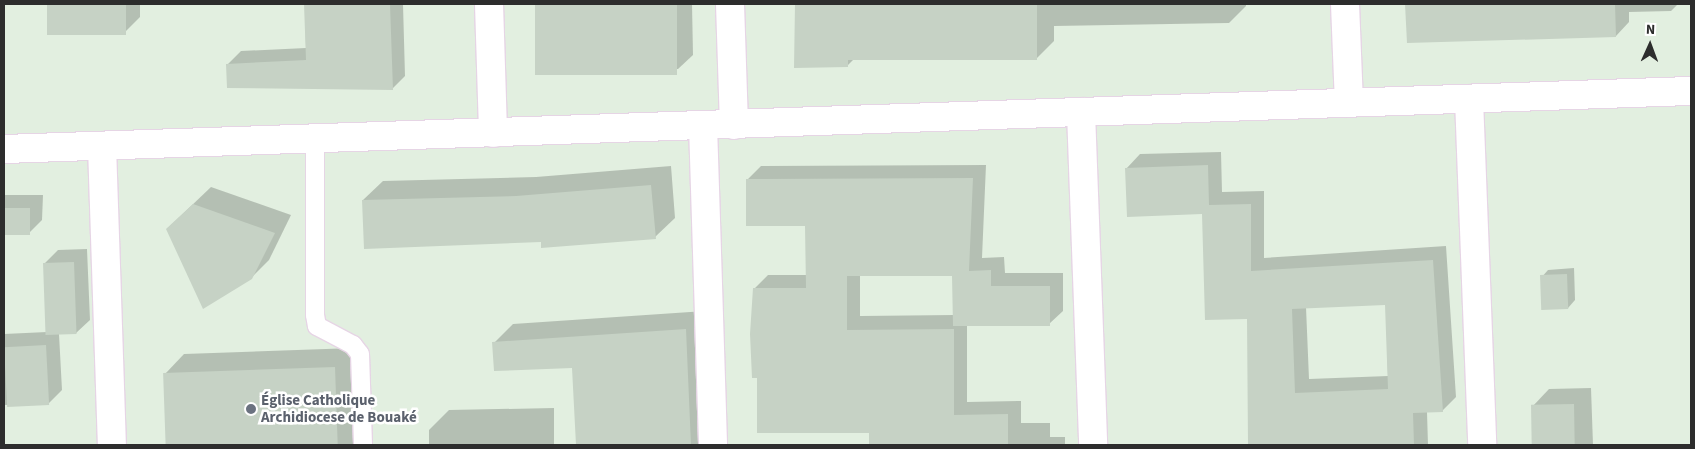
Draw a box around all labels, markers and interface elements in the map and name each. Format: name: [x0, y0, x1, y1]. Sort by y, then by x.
north arrow: [1625, 20, 1675, 70]
text: N: [1646, 20, 1656, 40]
place label: Église Catholique Archidiocese de Bouaké: [261, 391, 417, 426]
marker: Église Catholique Archidiocese de Bouaké: [245, 403, 257, 415]

